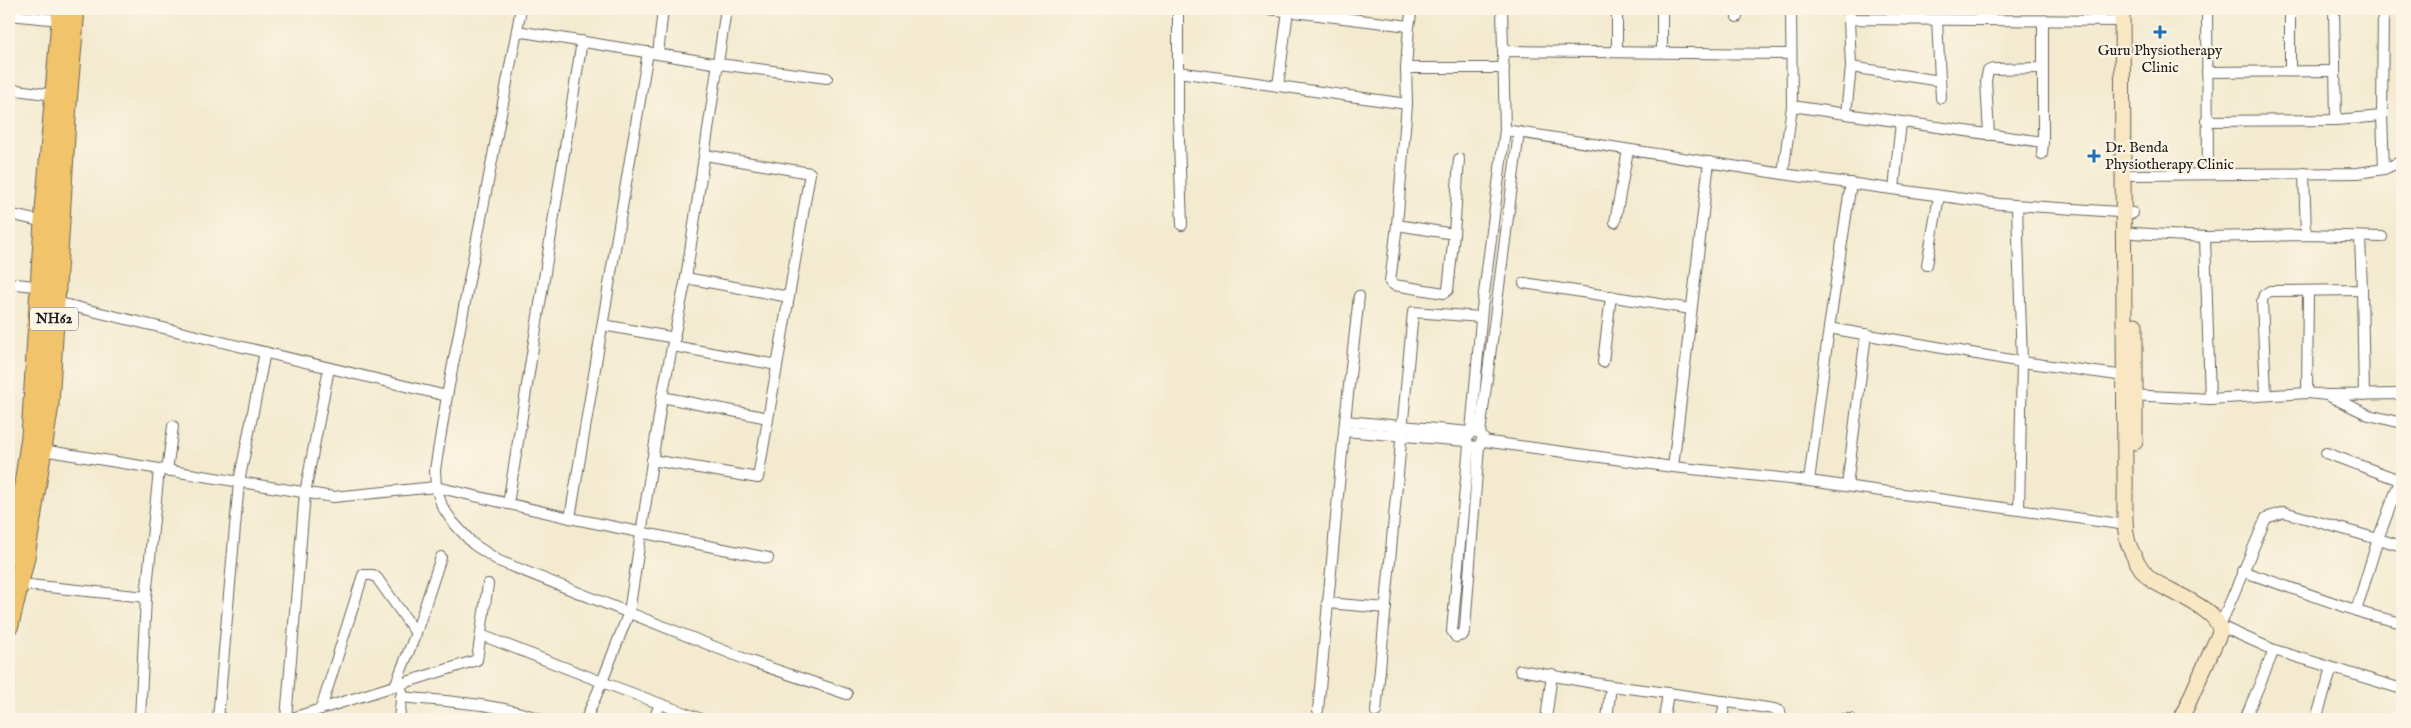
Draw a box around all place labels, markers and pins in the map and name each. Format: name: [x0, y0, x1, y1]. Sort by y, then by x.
marker: Guru Physiotherapy Clinic: [2153, 25, 2167, 39]
place label: Guru Physiotherapy Clinic: [2098, 41, 2223, 77]
place label: Dr. Benda Physiotherapy Clinic: [2105, 138, 2234, 174]
marker: Dr. Benda Physiotherapy Clinic: [2087, 149, 2101, 163]

